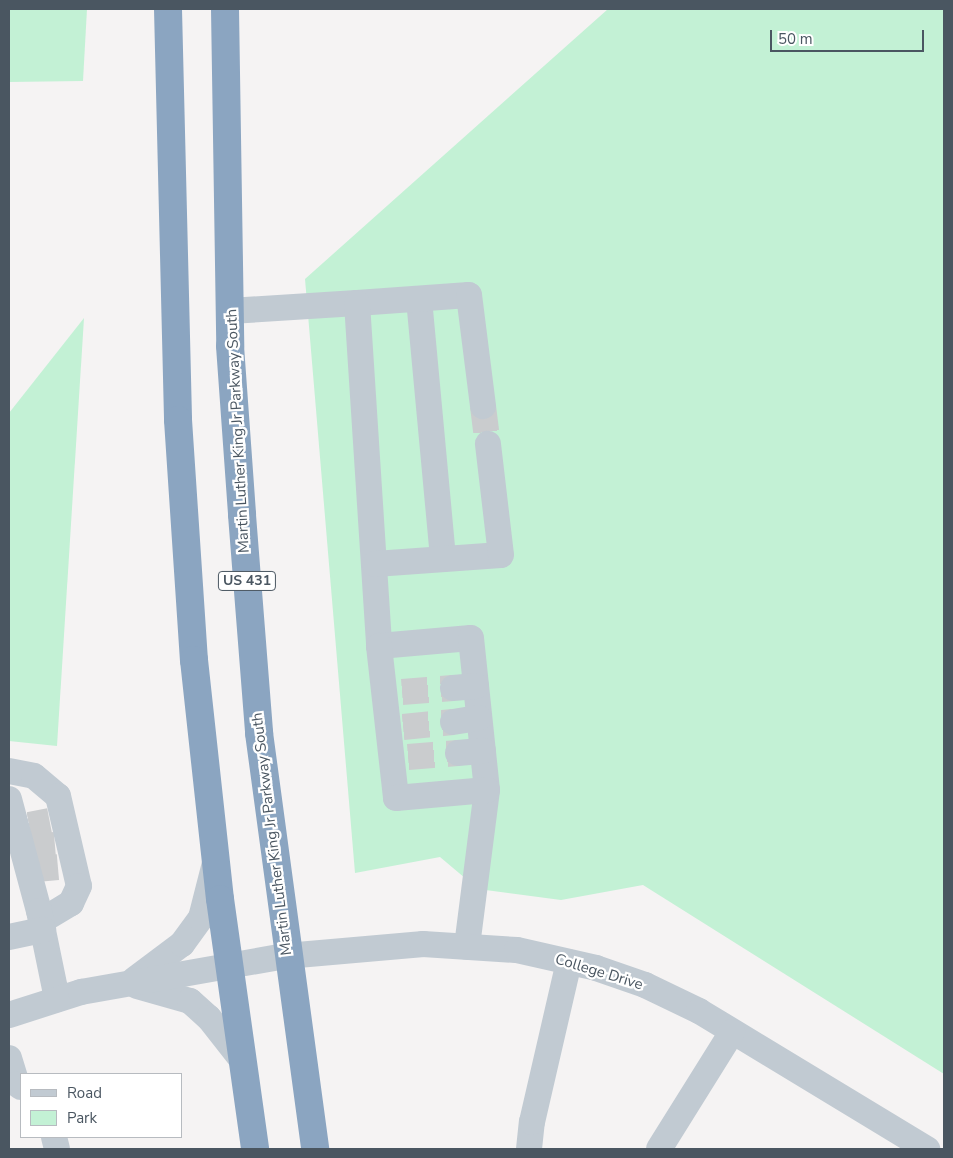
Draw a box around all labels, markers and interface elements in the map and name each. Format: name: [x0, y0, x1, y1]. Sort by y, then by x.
scale bar: [773, 20, 927, 52]
text: 50 m: [778, 29, 813, 49]
street label: Martin Luther King Jr Parkway South: [223, 308, 253, 554]
road number: US 431: [217, 570, 277, 592]
street label: Martin Luther King Jr Parkway South: [248, 712, 296, 956]
street label: College Drive: [553, 950, 645, 994]
legend: [20, 1073, 182, 1138]
text: Road: [67, 1083, 102, 1103]
text: Park: [67, 1108, 97, 1128]

